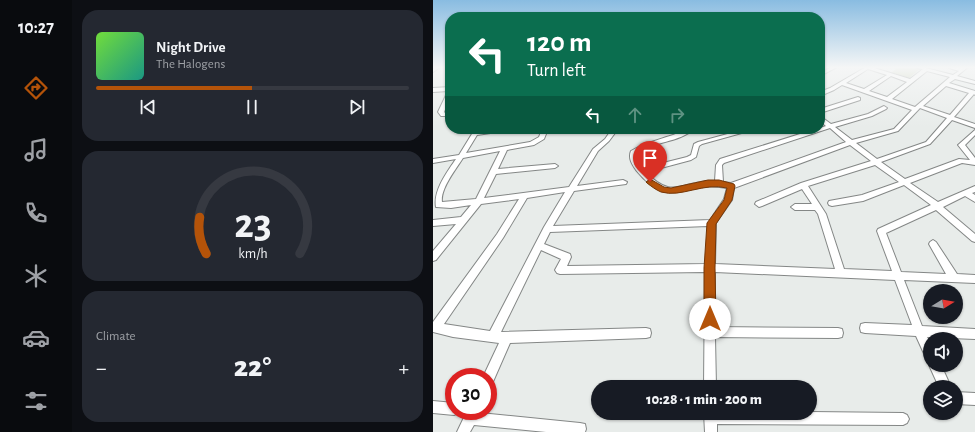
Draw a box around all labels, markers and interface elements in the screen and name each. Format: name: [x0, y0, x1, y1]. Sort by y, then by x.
text: 10:27: [18, 19, 54, 37]
icon: left: [461, 28, 513, 80]
text: 120 m: [527, 29, 592, 57]
text: Night Drive: [156, 40, 226, 55]
text: The Halogens: [156, 58, 225, 71]
text: Turn left: [527, 62, 586, 80]
icon: directions: [22, 74, 50, 102]
icon: previous: [137, 96, 159, 118]
icon: pause: [241, 96, 263, 118]
icon: next: [346, 96, 368, 118]
icon: left: [582, 104, 604, 126]
icon: ahead: [624, 104, 646, 126]
icon: right: [666, 104, 688, 126]
icon: music: [22, 136, 50, 164]
pin: [633, 141, 667, 182]
icon: arrive: [639, 147, 661, 169]
icon: phone: [22, 199, 50, 227]
text: 23: [234, 204, 271, 245]
text: km/h: [238, 247, 267, 261]
icon: climate: [22, 262, 50, 290]
north arrow: [923, 284, 963, 324]
map controls: [923, 284, 963, 420]
position arrow: [689, 298, 731, 340]
icon: car: [22, 324, 50, 352]
text: Climate: [96, 330, 135, 343]
button: sound: [923, 332, 963, 372]
text: 22°: [234, 352, 271, 382]
text: −: [96, 357, 107, 379]
text: +: [398, 357, 409, 379]
speed limit sign: 30: [445, 368, 497, 420]
button: layers: [923, 380, 963, 420]
icon: filters: [22, 387, 50, 415]
text: 10:28 · 1 min · 200 m: [646, 392, 762, 407]

